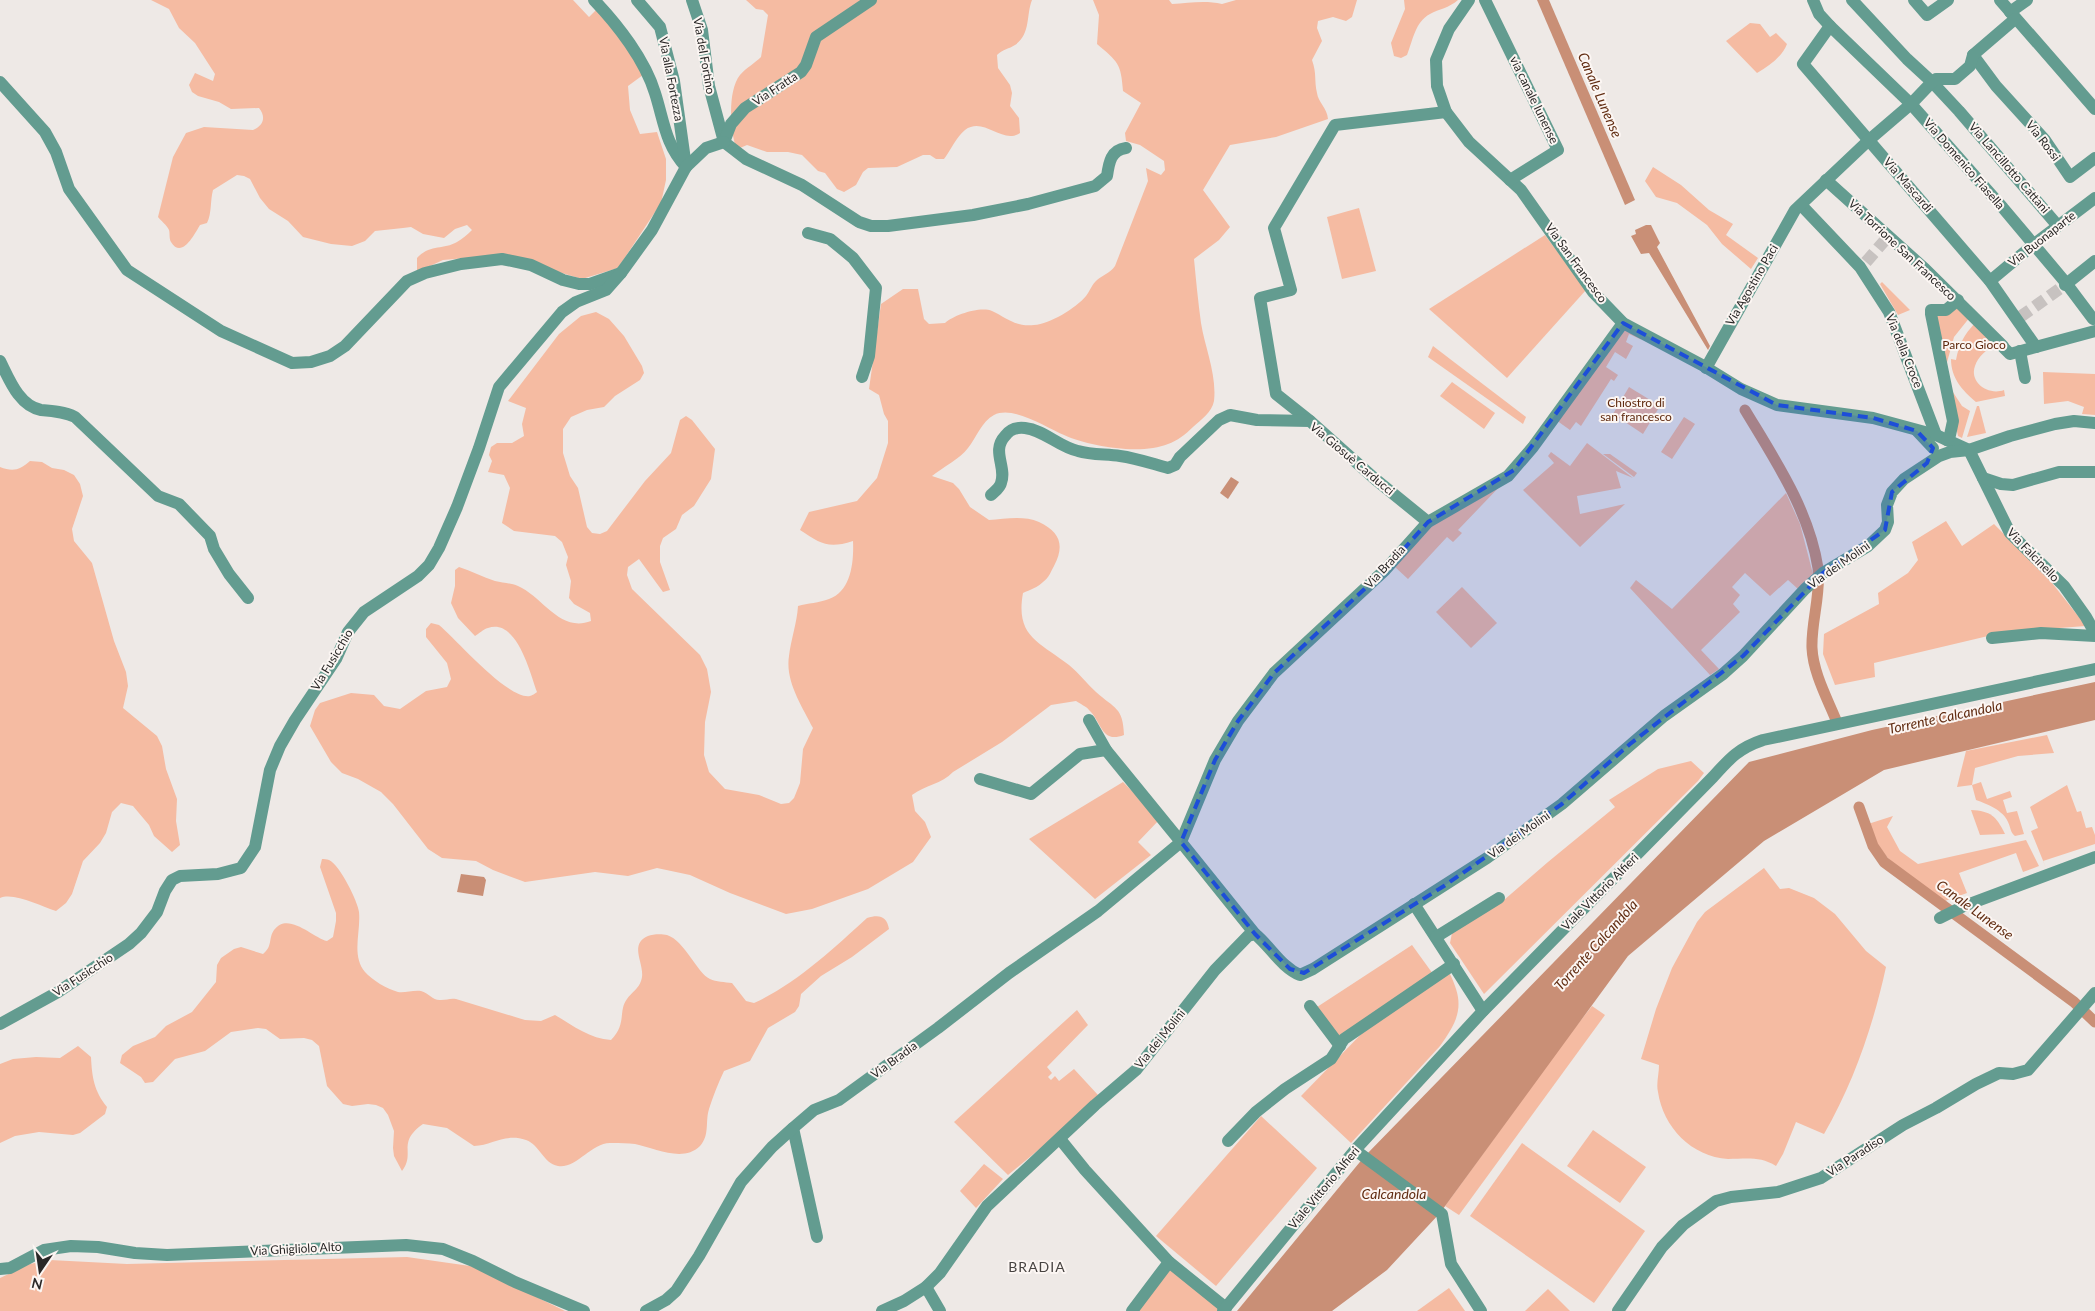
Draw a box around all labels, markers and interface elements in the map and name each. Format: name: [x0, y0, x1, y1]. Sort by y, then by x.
street label: Via del Fortino: [690, 17, 719, 95]
street label: Via alla Fortezza: [656, 35, 687, 122]
water label: Canale Lunense: [1575, 50, 1626, 140]
street label: via canale lunense: [1507, 54, 1562, 146]
street label: Via Fratta: [749, 68, 800, 109]
street label: Via Domenico Fiasella: [1921, 115, 2008, 212]
street label: Via Rossi: [2023, 117, 2064, 164]
street label: Via Lancillotto Cattani: [1966, 119, 2053, 216]
street label: Via Mascardi: [1881, 154, 1936, 215]
street label: Via Torrione San Francesco: [1845, 196, 1959, 304]
street label: Via Buonaparte: [2005, 208, 2078, 270]
street label: Via San Francesco: [1542, 220, 1611, 306]
street label: Via Agostino Paci: [1722, 241, 1781, 328]
street label: Via della Croce: [1883, 312, 1926, 390]
park label: Parco Gioco: [1942, 337, 2006, 352]
park label: Chiostro di san francesco: [1600, 395, 1672, 424]
street label: Via Giosuè Carducci: [1307, 419, 1398, 498]
street label: Via Falcinello: [2004, 525, 2063, 585]
street label: Via dei Molini: [1805, 538, 1873, 591]
street label: Via Bradia: [1361, 542, 1408, 591]
street label: Via Fusicchio: [307, 626, 356, 693]
water label: Torrente Calcandola: [1886, 696, 2004, 737]
street label: Via dei Molini: [1485, 808, 1553, 861]
street label: Viale Vittorio Alfieri: [1558, 850, 1641, 933]
water label: Canale Lunense: [1933, 876, 2017, 943]
water label: Torrente Calcandola: [1550, 896, 1641, 994]
street label: Via Fusicchio: [50, 949, 116, 1000]
street label: Via dei Molini: [1131, 1006, 1188, 1071]
street label: Via Bradia: [868, 1038, 920, 1081]
street label: Via Paradiso: [1823, 1132, 1886, 1180]
street label: Viale Vittorio Alfieri: [1285, 1143, 1362, 1232]
water label: Calcandola: [1362, 1185, 1426, 1202]
street label: Via Ghigliolo Alto: [250, 1239, 342, 1258]
north arrow: [15, 1246, 65, 1296]
district label: BRADIA: [1008, 1258, 1066, 1275]
text: N: [30, 1275, 44, 1294]

